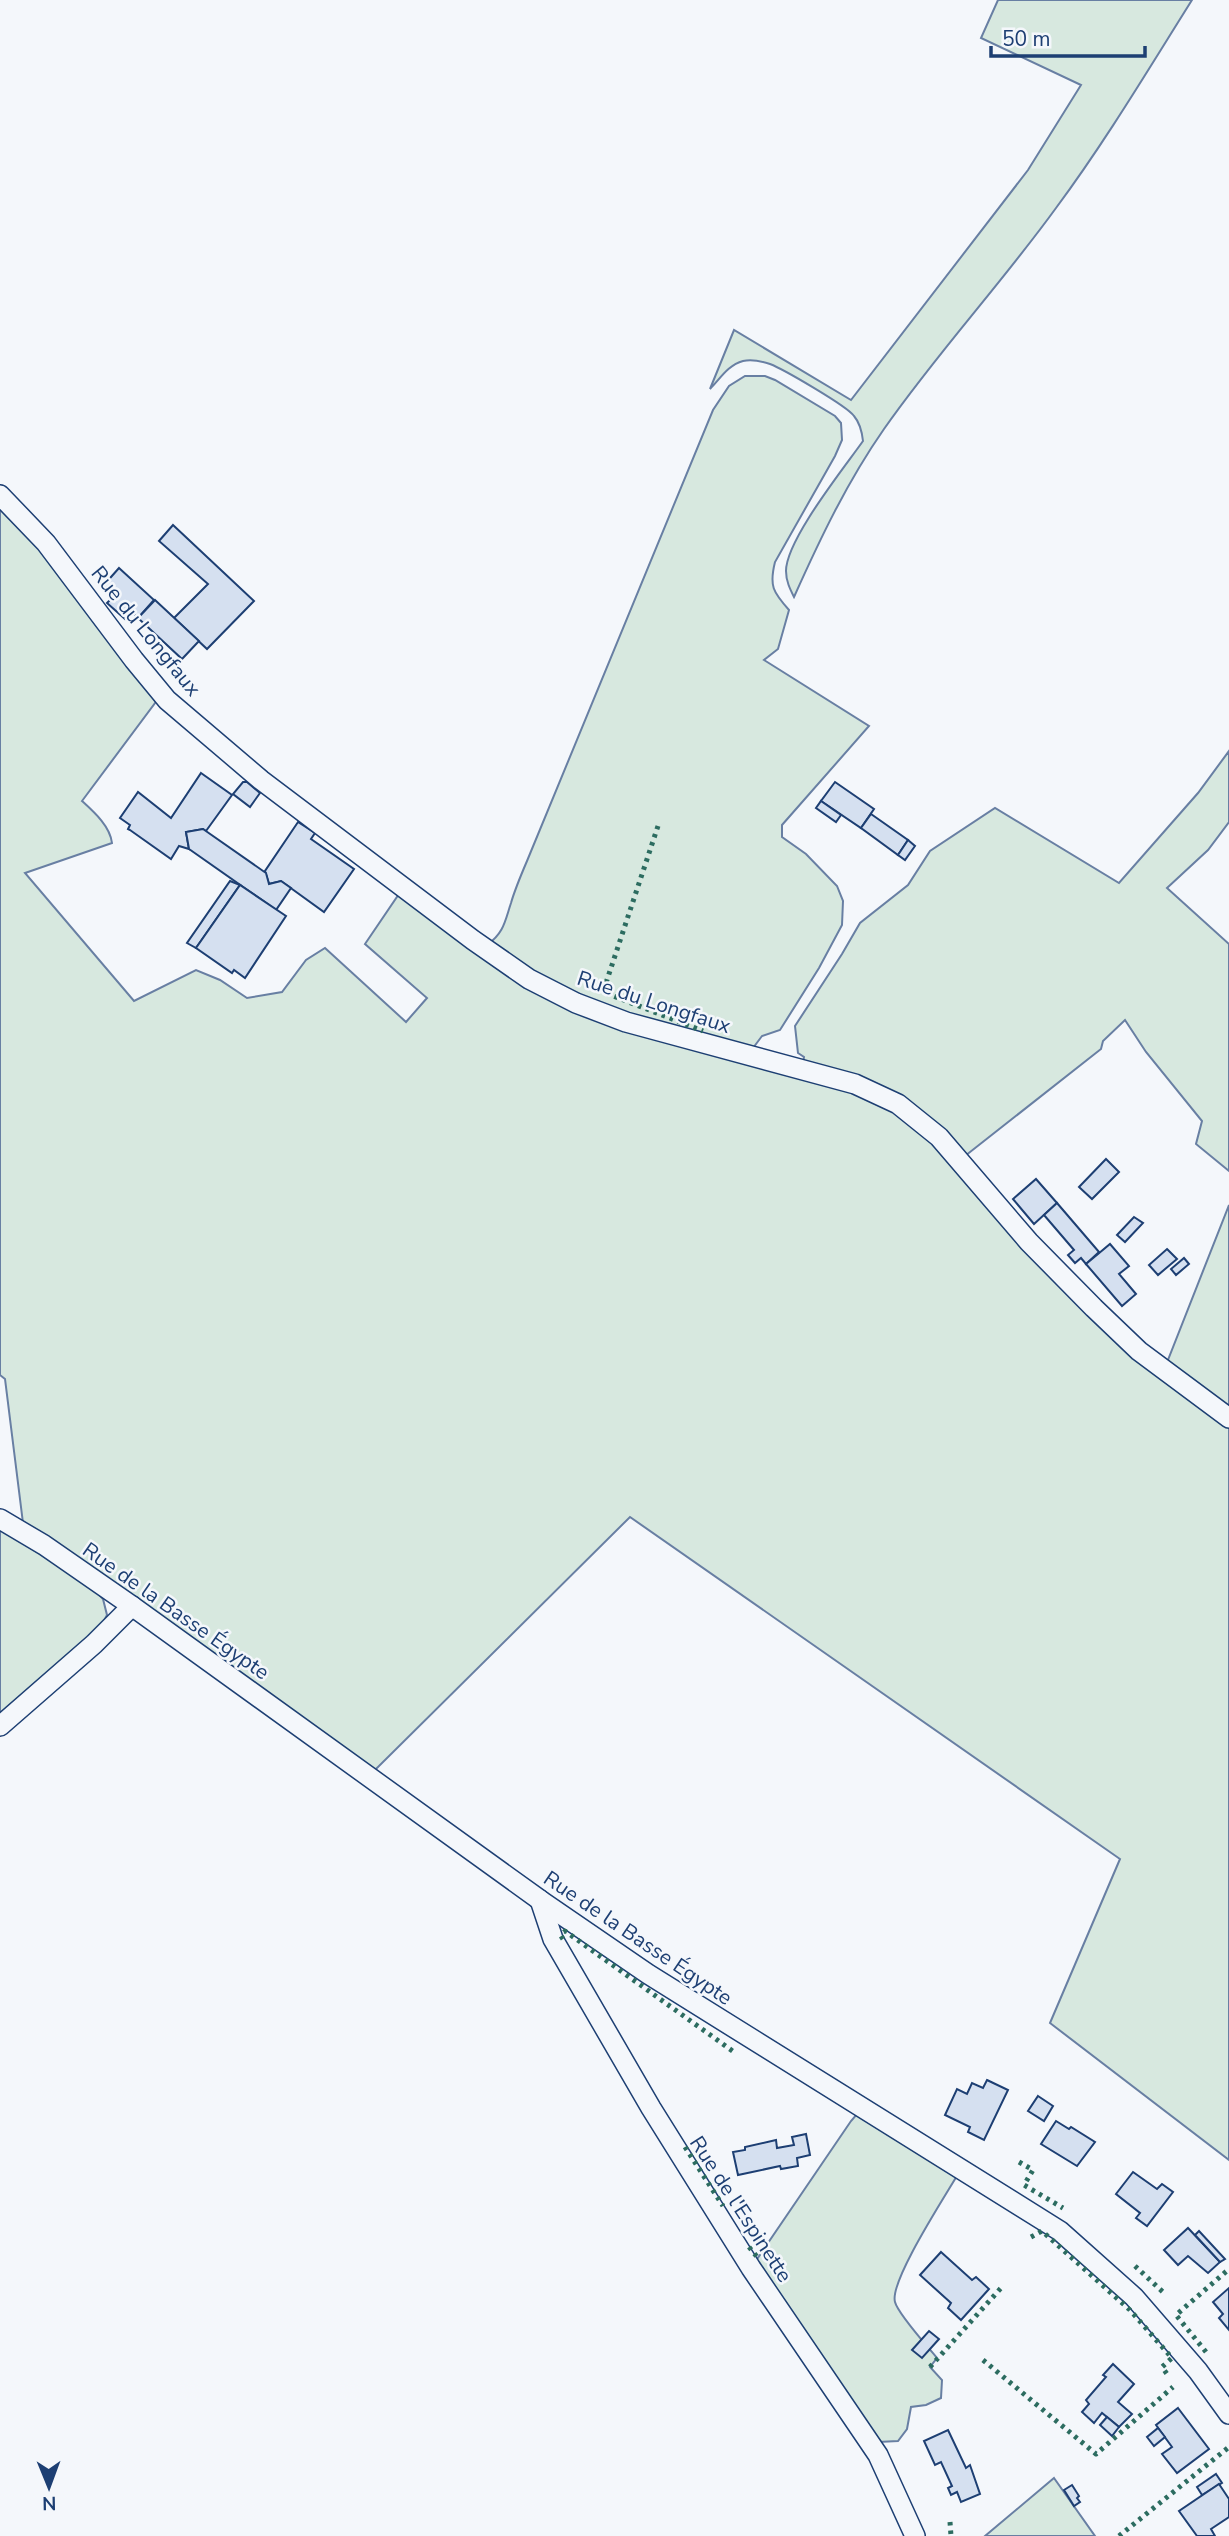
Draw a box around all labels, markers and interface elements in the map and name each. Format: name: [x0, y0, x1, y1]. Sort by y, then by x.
scale bar: [991, 14, 1145, 58]
text: 50 m: [1002, 25, 1051, 53]
street label: Rue du Longfaux: [85, 560, 207, 702]
street label: Rue du Longfaux: [574, 964, 734, 1040]
street label: Rue de la Basse Égypte: [77, 1536, 275, 1686]
street label: Rue de la Basse Égypte: [538, 1864, 738, 2012]
street label: Rue de l'Espinette: [683, 2130, 799, 2288]
north arrow: [14, 2452, 84, 2522]
text: N: [42, 2490, 57, 2516]

